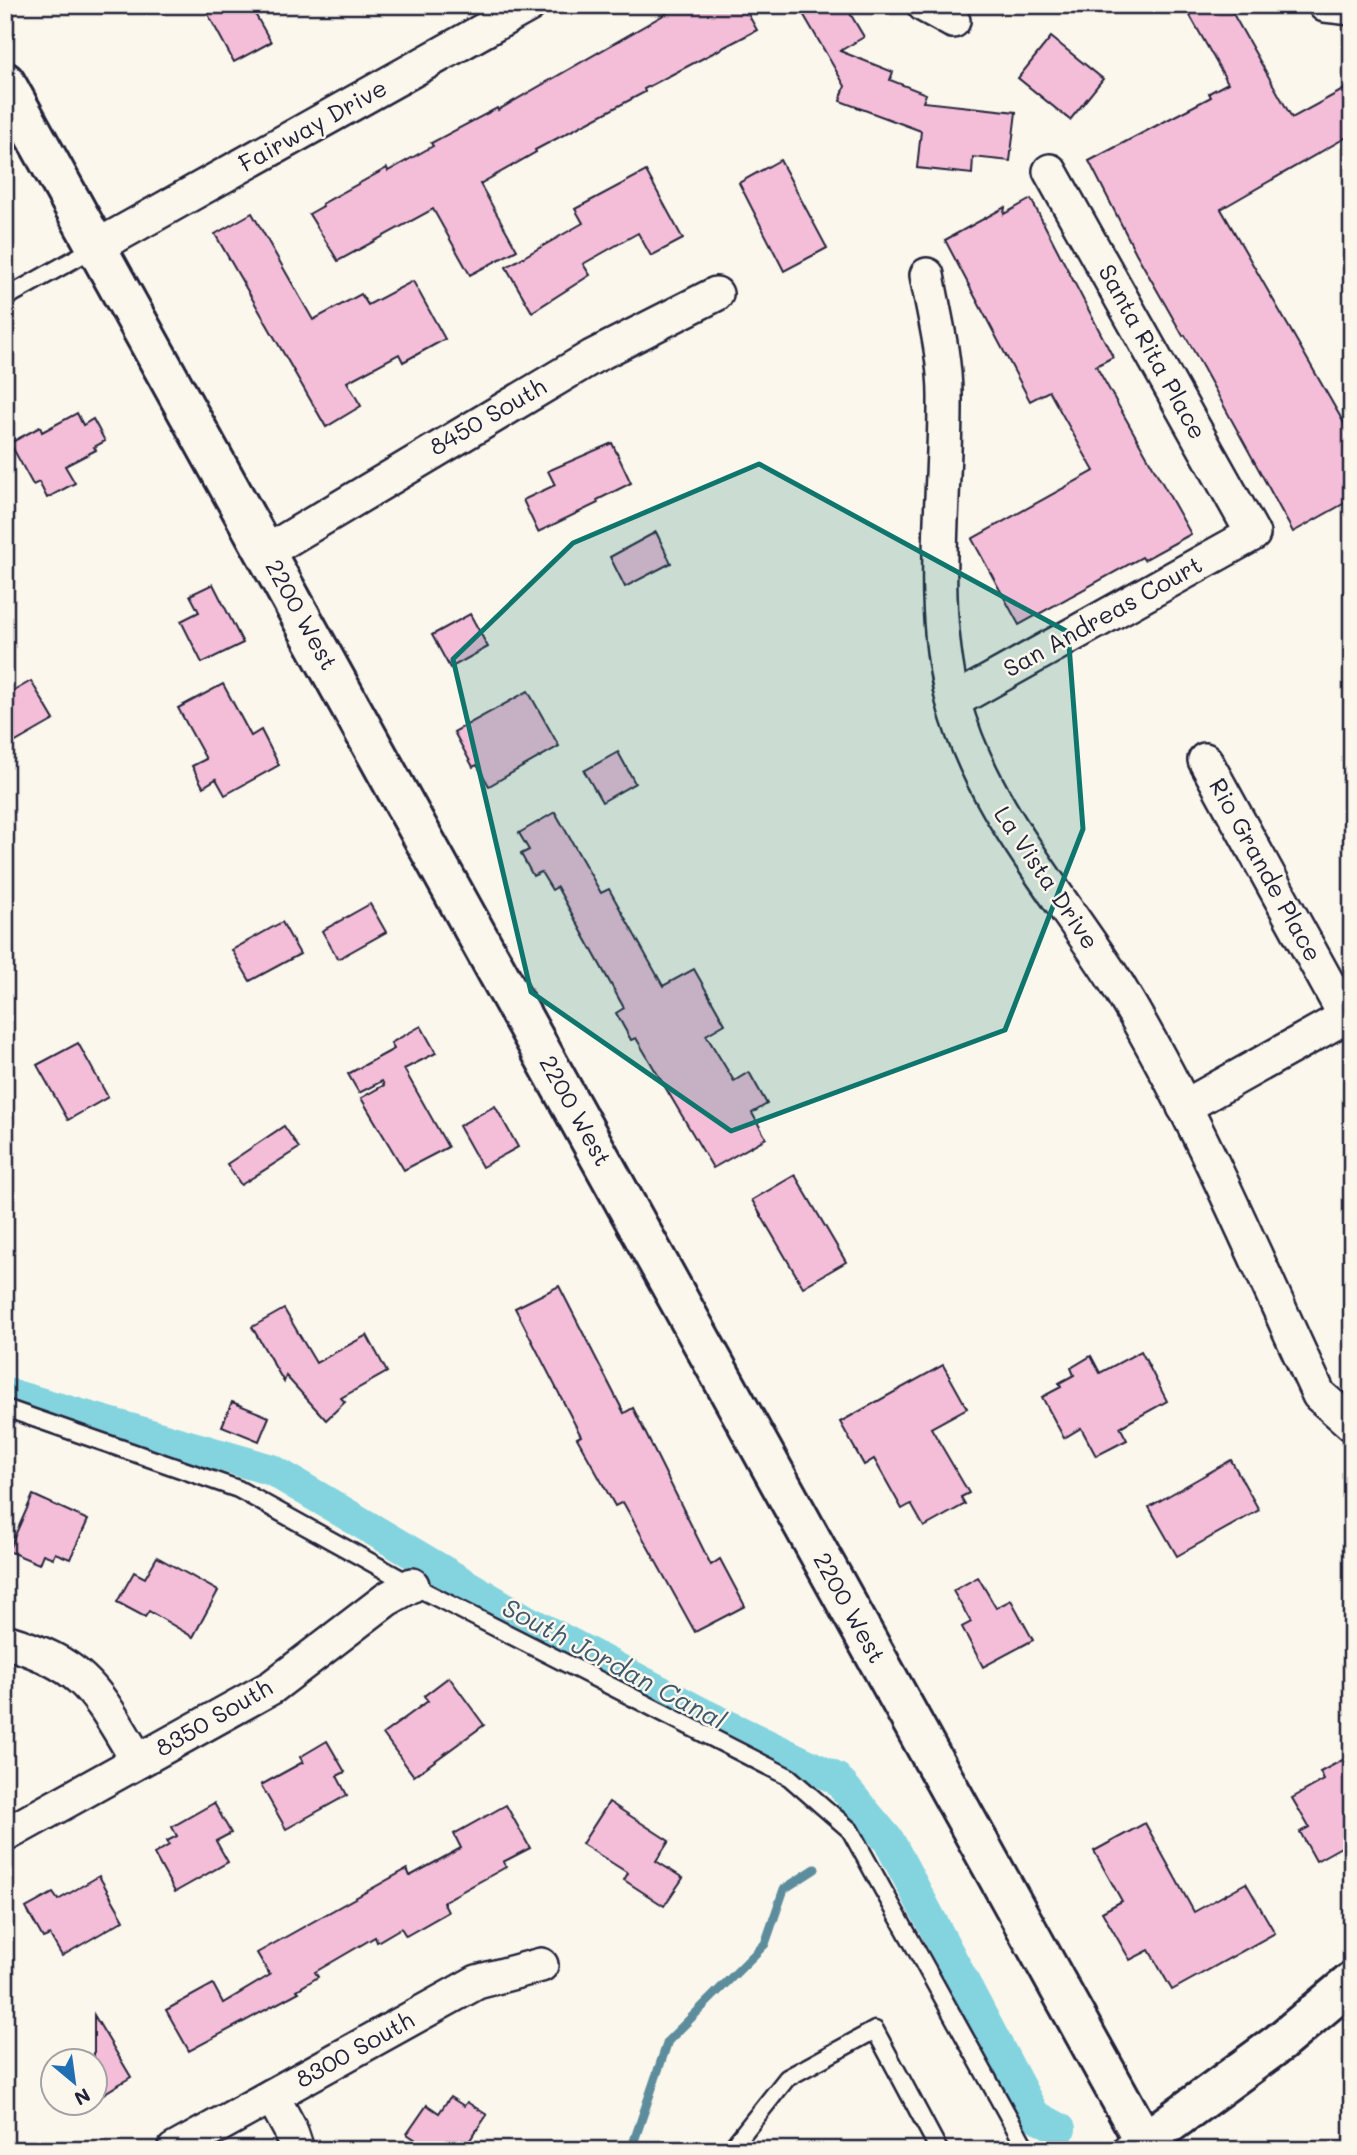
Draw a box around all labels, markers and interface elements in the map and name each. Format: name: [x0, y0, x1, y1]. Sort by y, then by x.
street label: Fairway Drive: [233, 71, 392, 178]
street label: Santa Rita Place: [1092, 258, 1214, 444]
street label: 8450 South: [423, 370, 551, 462]
street label: San Andreas Court: [997, 548, 1207, 683]
street label: 2200 West: [259, 553, 345, 675]
street label: Rio Grande Place: [1203, 772, 1330, 966]
street label: La Vista Drive: [988, 800, 1107, 955]
street label: 2200 West: [533, 1049, 619, 1171]
street label: 2200 West: [807, 1546, 893, 1668]
water label: South Jordan Canal: [497, 1590, 733, 1737]
street label: 8350 South: [149, 1671, 277, 1763]
street label: 8300 South: [290, 2003, 419, 2094]
north arrow: [38, 2046, 108, 2116]
text: N: [70, 2083, 95, 2112]

